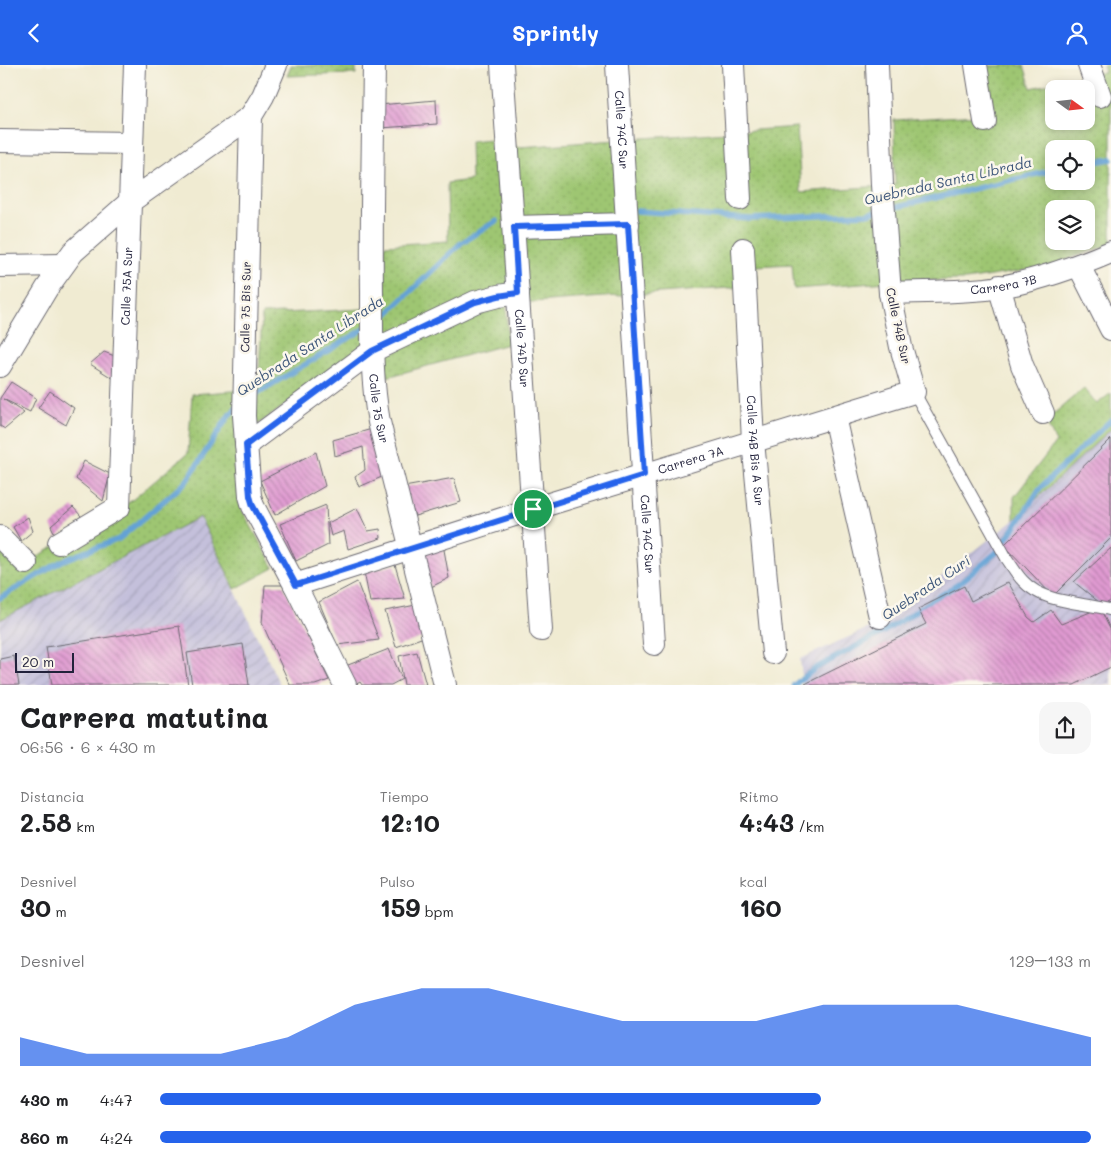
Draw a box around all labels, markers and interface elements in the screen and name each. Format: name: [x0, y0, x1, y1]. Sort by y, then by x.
text: Sprintly: [512, 18, 599, 47]
icon: back: [20, 19, 48, 47]
icon: person: [1063, 19, 1091, 47]
north arrow: [1045, 80, 1095, 130]
map controls: [1045, 80, 1095, 250]
street label: Calle 74C Sur: [612, 90, 633, 170]
button: locate: [1045, 140, 1095, 190]
water label: Quebrada Santa Librada: [862, 152, 1034, 209]
button: layers: [1045, 200, 1095, 250]
street label: Calle 75A Sur: [117, 247, 135, 326]
street label: Calle 75 Bis Sur: [236, 261, 254, 353]
street label: Carrera 7B: [970, 270, 1038, 297]
street label: Calle 74B Sur: [883, 286, 915, 365]
water label: Quebrada Santa Librada: [233, 291, 387, 400]
street label: Calle 74D Sur: [512, 309, 533, 388]
street label: Calle 75 Sur: [366, 373, 393, 445]
street label: Calle 74B Bis A Sur: [744, 395, 768, 506]
street label: Carrera 7A: [656, 442, 725, 477]
pin: [512, 488, 554, 530]
street label: Calle 74C Sur: [637, 494, 658, 574]
icon: arrive: [519, 495, 547, 523]
water label: Quebrada Curí: [878, 551, 974, 624]
scale bar: [15, 650, 74, 673]
text: 20 m: [22, 652, 54, 671]
text: Carrera matutina: [20, 699, 269, 735]
button: share: [1039, 702, 1091, 754]
text: 06:56 · 6 × 430 m: [20, 736, 156, 757]
text: Distancia: [20, 787, 85, 806]
text: Tiempo: [380, 787, 429, 806]
text: Ritmo: [739, 787, 778, 806]
text: 2.58: [20, 806, 72, 838]
text: 12:10: [380, 806, 440, 838]
text: 4:43: [739, 806, 794, 838]
text: km: [72, 817, 95, 836]
text: /km: [794, 817, 824, 836]
text: Desnivel: [20, 872, 77, 891]
text: Pulso: [380, 872, 415, 891]
text: kcal: [739, 872, 767, 891]
text: 30: [20, 891, 51, 923]
text: 159: [380, 891, 420, 923]
text: 160: [739, 891, 782, 923]
text: m: [51, 902, 67, 921]
text: bpm: [420, 902, 454, 921]
text: Desnivel: [20, 950, 85, 971]
text: 129–133 m: [1009, 950, 1091, 971]
text: 430 m: [20, 1089, 69, 1110]
text: 4:47: [100, 1089, 133, 1110]
text: 860 m: [20, 1127, 68, 1148]
text: 4:24: [100, 1127, 133, 1148]

